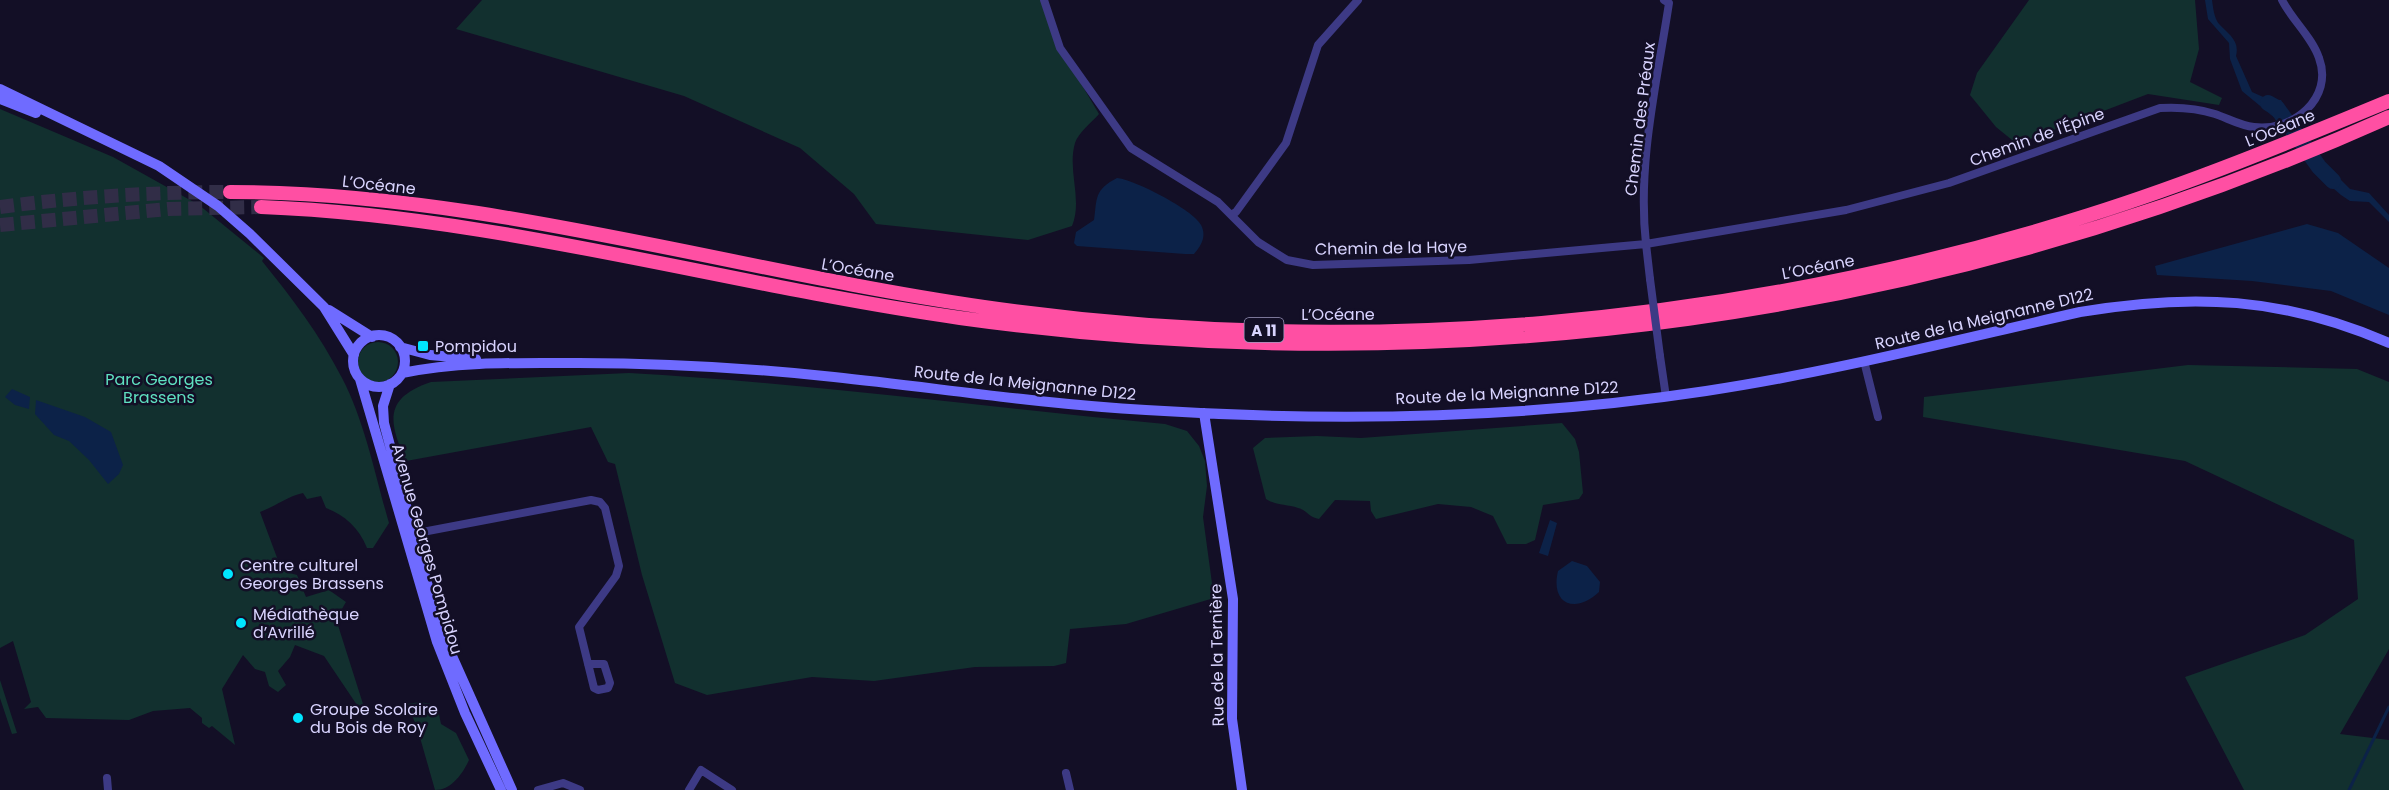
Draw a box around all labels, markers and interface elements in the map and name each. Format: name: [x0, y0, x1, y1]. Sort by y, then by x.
street label: Chemin des Préaux: [1619, 41, 1661, 197]
street label: Chemin de l'Épine: [1966, 102, 2108, 172]
street label: L’Océane: [2242, 104, 2318, 152]
street label: L’Océane: [341, 170, 417, 200]
street label: Chemin de la Haye: [1315, 235, 1467, 261]
street label: L’Océane: [1780, 249, 1856, 285]
street label: L’Océane: [820, 252, 896, 288]
street label: Route de la Meignanne D122: [1873, 283, 2095, 355]
street label: L’Océane: [1301, 303, 1375, 326]
road number: A 11: [1244, 318, 1284, 342]
place label: Pompidou: [435, 335, 517, 358]
marker: Pompidou: [416, 339, 430, 353]
street label: Route de la Meignanne D122: [913, 360, 1137, 406]
park label: Parc Georges Brassens: [105, 368, 213, 409]
street label: Route de la Meignanne D122: [1395, 376, 1619, 410]
street label: Avenue Georges Pompidou: [386, 441, 468, 657]
place label: Centre culturel Georges Brassens: [240, 554, 384, 595]
marker: Centre culturel Georges Brassens: [221, 567, 235, 581]
street label: Rue de la Ternière: [1204, 583, 1230, 727]
place label: Médiathèque d’Avrillé: [253, 603, 359, 644]
marker: Médiathèque d’Avrillé: [234, 616, 248, 630]
place label: Groupe Scolaire du Bois de Roy: [310, 698, 438, 739]
marker: Groupe Scolaire du Bois de Roy: [291, 711, 305, 725]

